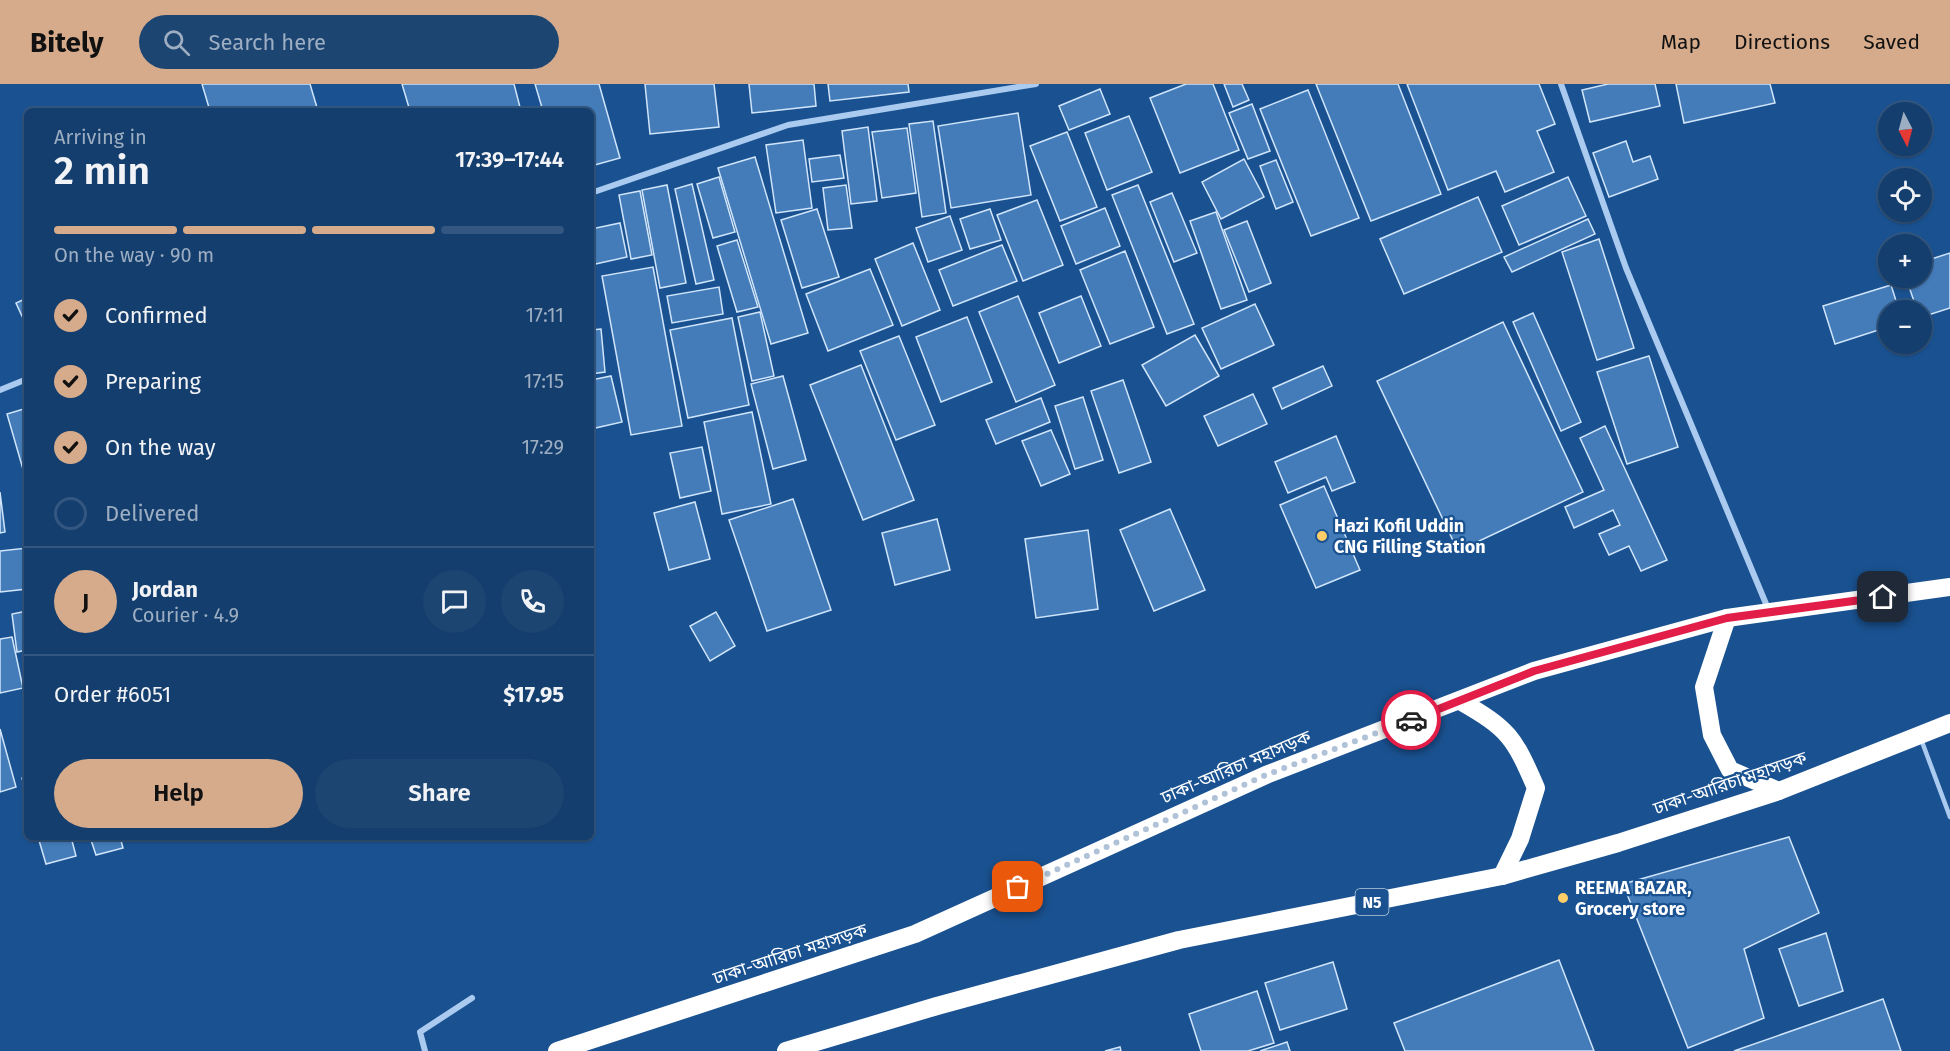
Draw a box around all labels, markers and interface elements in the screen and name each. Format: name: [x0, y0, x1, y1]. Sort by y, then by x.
search box: [139, 15, 559, 69]
text: Bitely: [30, 26, 103, 59]
icon: search: [160, 26, 193, 59]
text: Search here: [208, 29, 326, 56]
text: Map: [1661, 29, 1701, 55]
text: Directions: [1734, 29, 1830, 55]
text: Saved: [1863, 29, 1920, 55]
north arrow: [1878, 102, 1932, 156]
map controls: [1878, 102, 1932, 354]
text: Arriving in: [54, 125, 147, 149]
text: 17:39–17:44: [455, 146, 564, 173]
text: 2 min: [54, 148, 150, 194]
button: locate: [1878, 168, 1932, 222]
button: +: [1878, 234, 1932, 288]
text: On the way · 90 m: [54, 243, 214, 267]
icon: check: [54, 299, 87, 332]
button: −: [1878, 300, 1932, 354]
text: Confirmed: [105, 302, 208, 329]
text: 17:11: [525, 303, 564, 327]
icon: check: [54, 365, 87, 398]
text: Preparing: [105, 368, 201, 395]
text: 17:15: [524, 369, 564, 393]
icon: check: [54, 431, 87, 464]
text: On the way: [105, 434, 216, 461]
text: 17:29: [521, 435, 564, 459]
text: Delivered: [105, 500, 200, 527]
place label: Hazi Kofil Uddin CNG Filling Station: [1334, 515, 1486, 558]
marker: Hazi Kofil Uddin CNG Filling Station: [1315, 529, 1329, 543]
button: chat: [423, 570, 486, 633]
button: phone: [501, 570, 564, 633]
pin: [1857, 571, 1908, 622]
text: Jordan: [132, 576, 198, 603]
icon: home: [1866, 580, 1899, 613]
text: J: [82, 588, 89, 615]
text: Courier · 4.9: [132, 603, 239, 627]
text: Order #6051: [54, 681, 171, 708]
text: $17.95: [503, 681, 564, 708]
courier: [1381, 690, 1441, 750]
icon: car: [1395, 704, 1428, 737]
street label: ঢাকা-আরিচা মহাসড়ক: [1157, 725, 1315, 809]
street label: ঢাকা-আরিচা মহাসড়ক: [1649, 746, 1810, 820]
button: Help: [54, 759, 303, 828]
button: Share: [315, 759, 564, 828]
pin: [992, 861, 1043, 912]
icon: bag: [1001, 870, 1034, 903]
place label: REEMA BAZAR, Grocery store: [1575, 877, 1692, 920]
road number: N5: [1356, 889, 1388, 915]
marker: REEMA BAZAR, Grocery store: [1556, 891, 1570, 905]
street label: ঢাকা-আরিচা মহাসড়ক: [709, 919, 870, 990]

